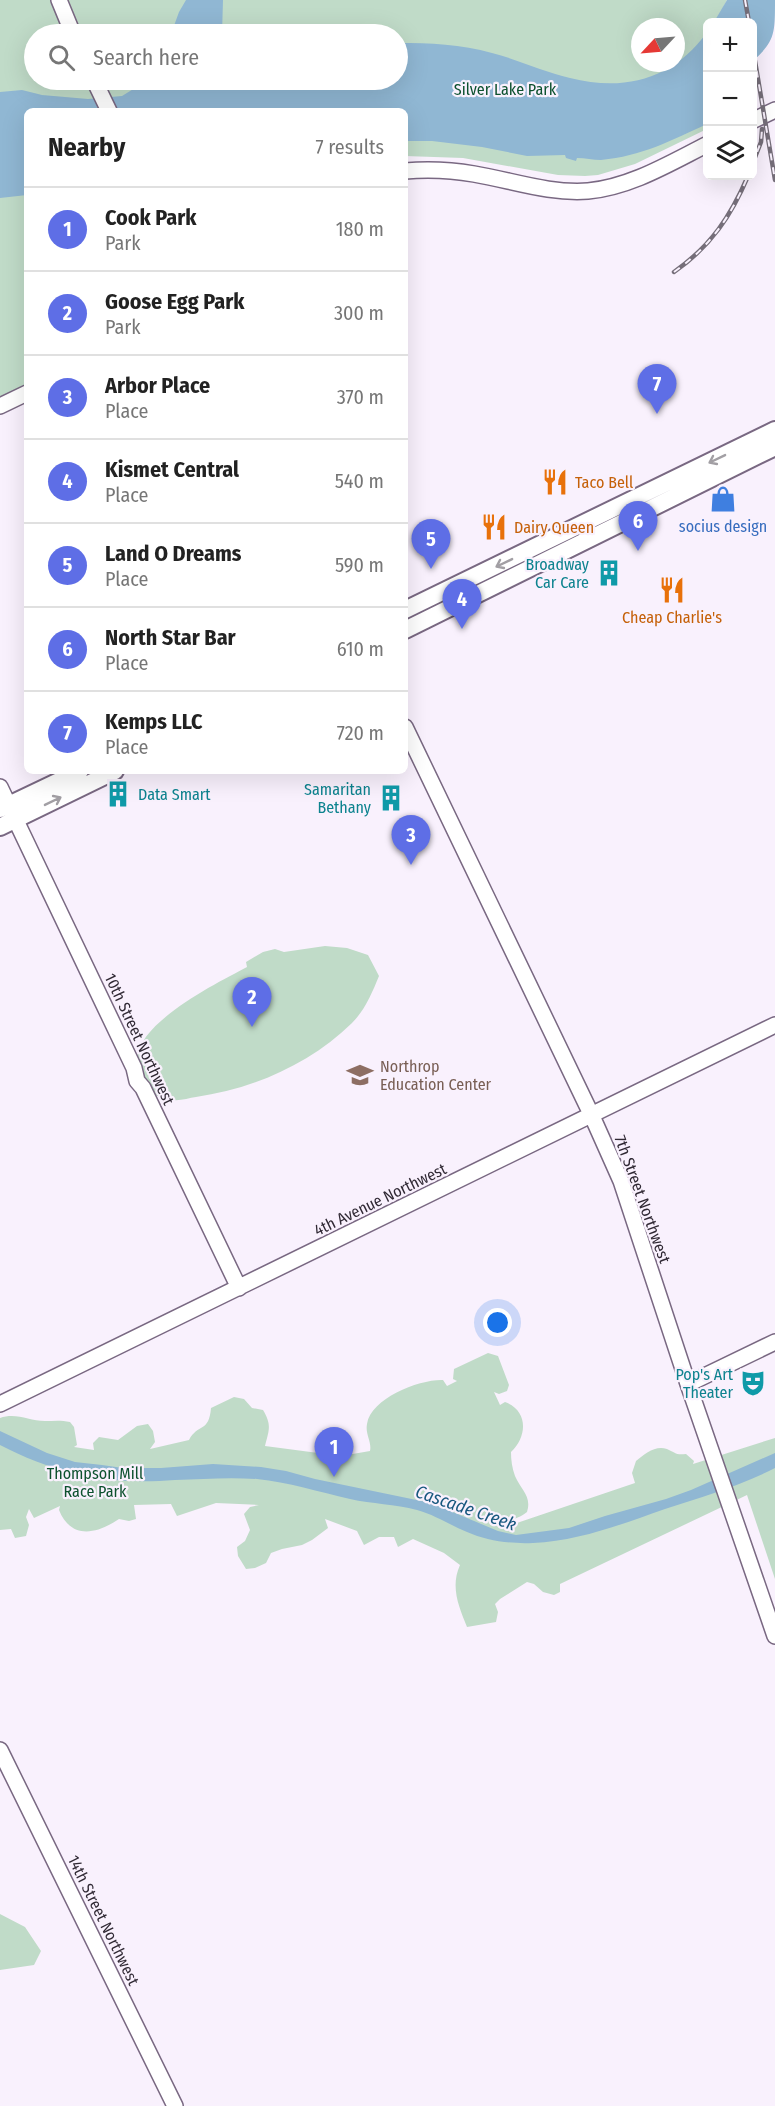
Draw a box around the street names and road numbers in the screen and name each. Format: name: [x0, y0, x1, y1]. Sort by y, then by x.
street label: 10th Street Northwest: [101, 970, 179, 1109]
street label: 7th Street Northwest: [611, 1133, 675, 1266]
street label: 4th Avenue Northwest: [311, 1159, 450, 1240]
street label: 14th Street Northwest: [64, 1852, 144, 1989]

